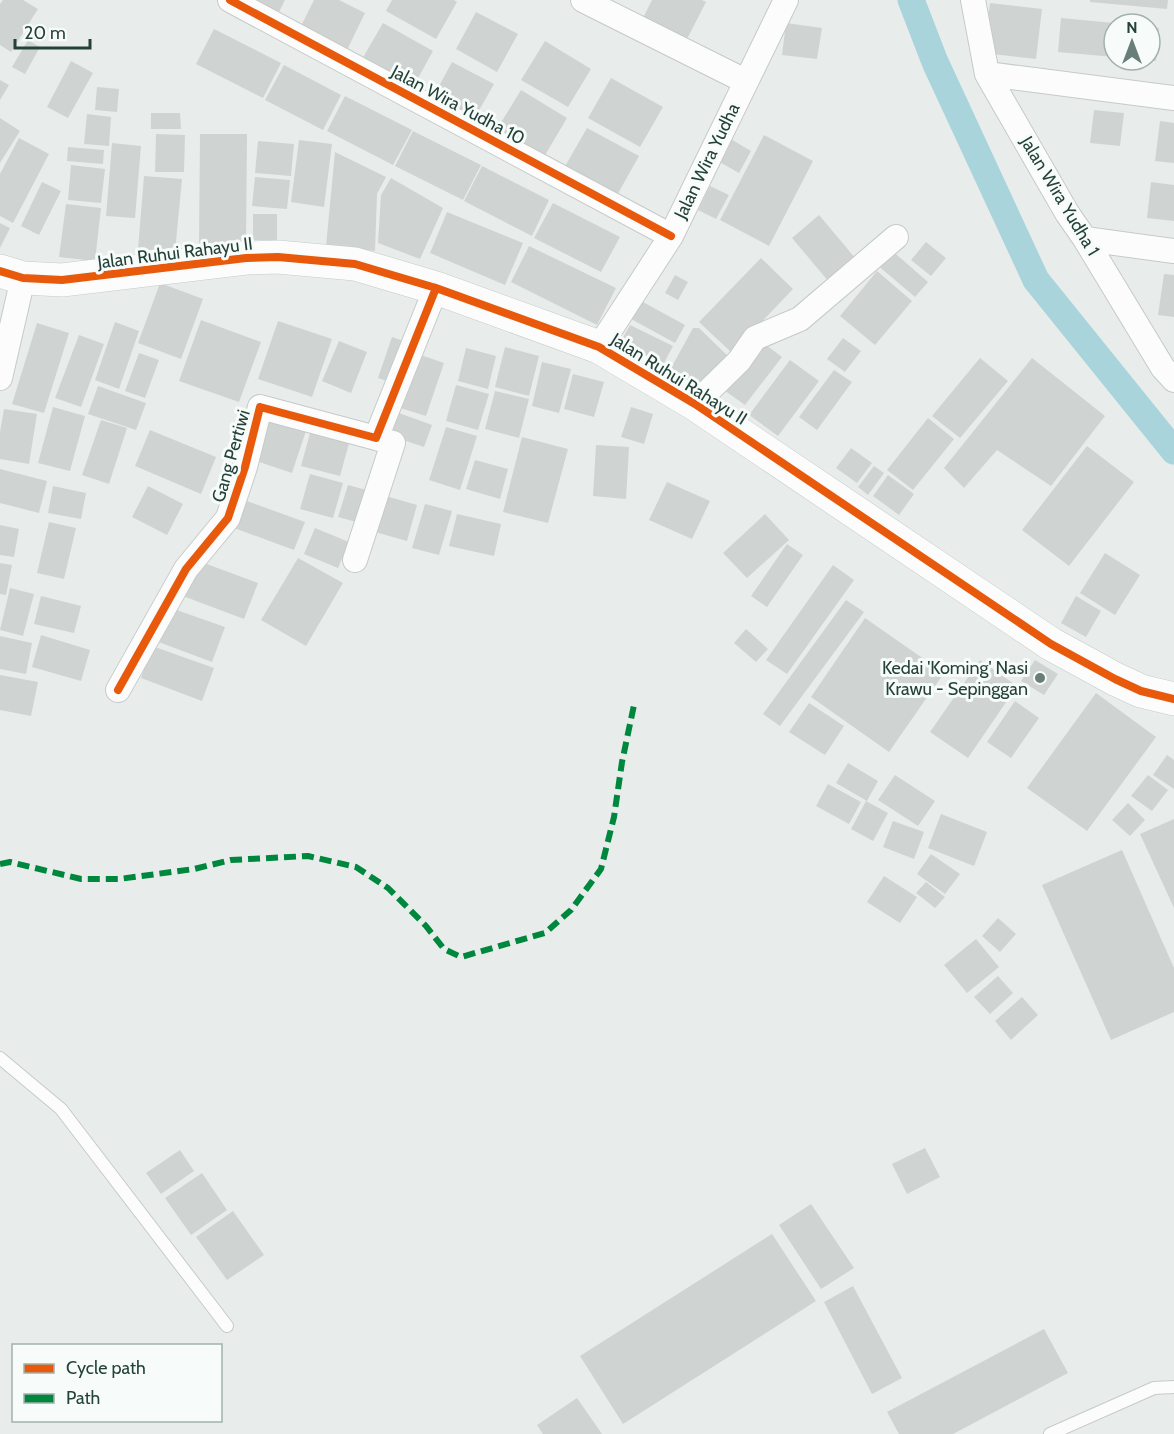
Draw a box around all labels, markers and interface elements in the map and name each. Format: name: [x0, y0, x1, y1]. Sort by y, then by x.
scale bar: [15, 12, 90, 50]
north arrow: [1102, 12, 1162, 72]
text: N: [1126, 18, 1138, 37]
text: 20 m: [24, 22, 66, 44]
street label: Jalan Wira Yudha 10: [386, 60, 529, 150]
street label: Jalan Wira Yudha: [669, 99, 745, 223]
street label: Jalan Wira Yudha 1: [1015, 131, 1104, 260]
street label: Jalan Ruhui Rahayu II: [95, 233, 254, 274]
street label: Jalan Ruhui Rahayu II: [606, 328, 751, 430]
street label: Gang Pertiwi: [207, 407, 255, 505]
place label: Kedai 'Koming' Nasi Krawu - Sepinggan: [882, 657, 1028, 700]
marker: Kedai 'Koming' Nasi Krawu - Sepinggan: [1033, 671, 1047, 685]
legend: [12, 1344, 222, 1422]
text: Cycle path: [66, 1357, 146, 1379]
text: Path: [66, 1387, 100, 1409]

